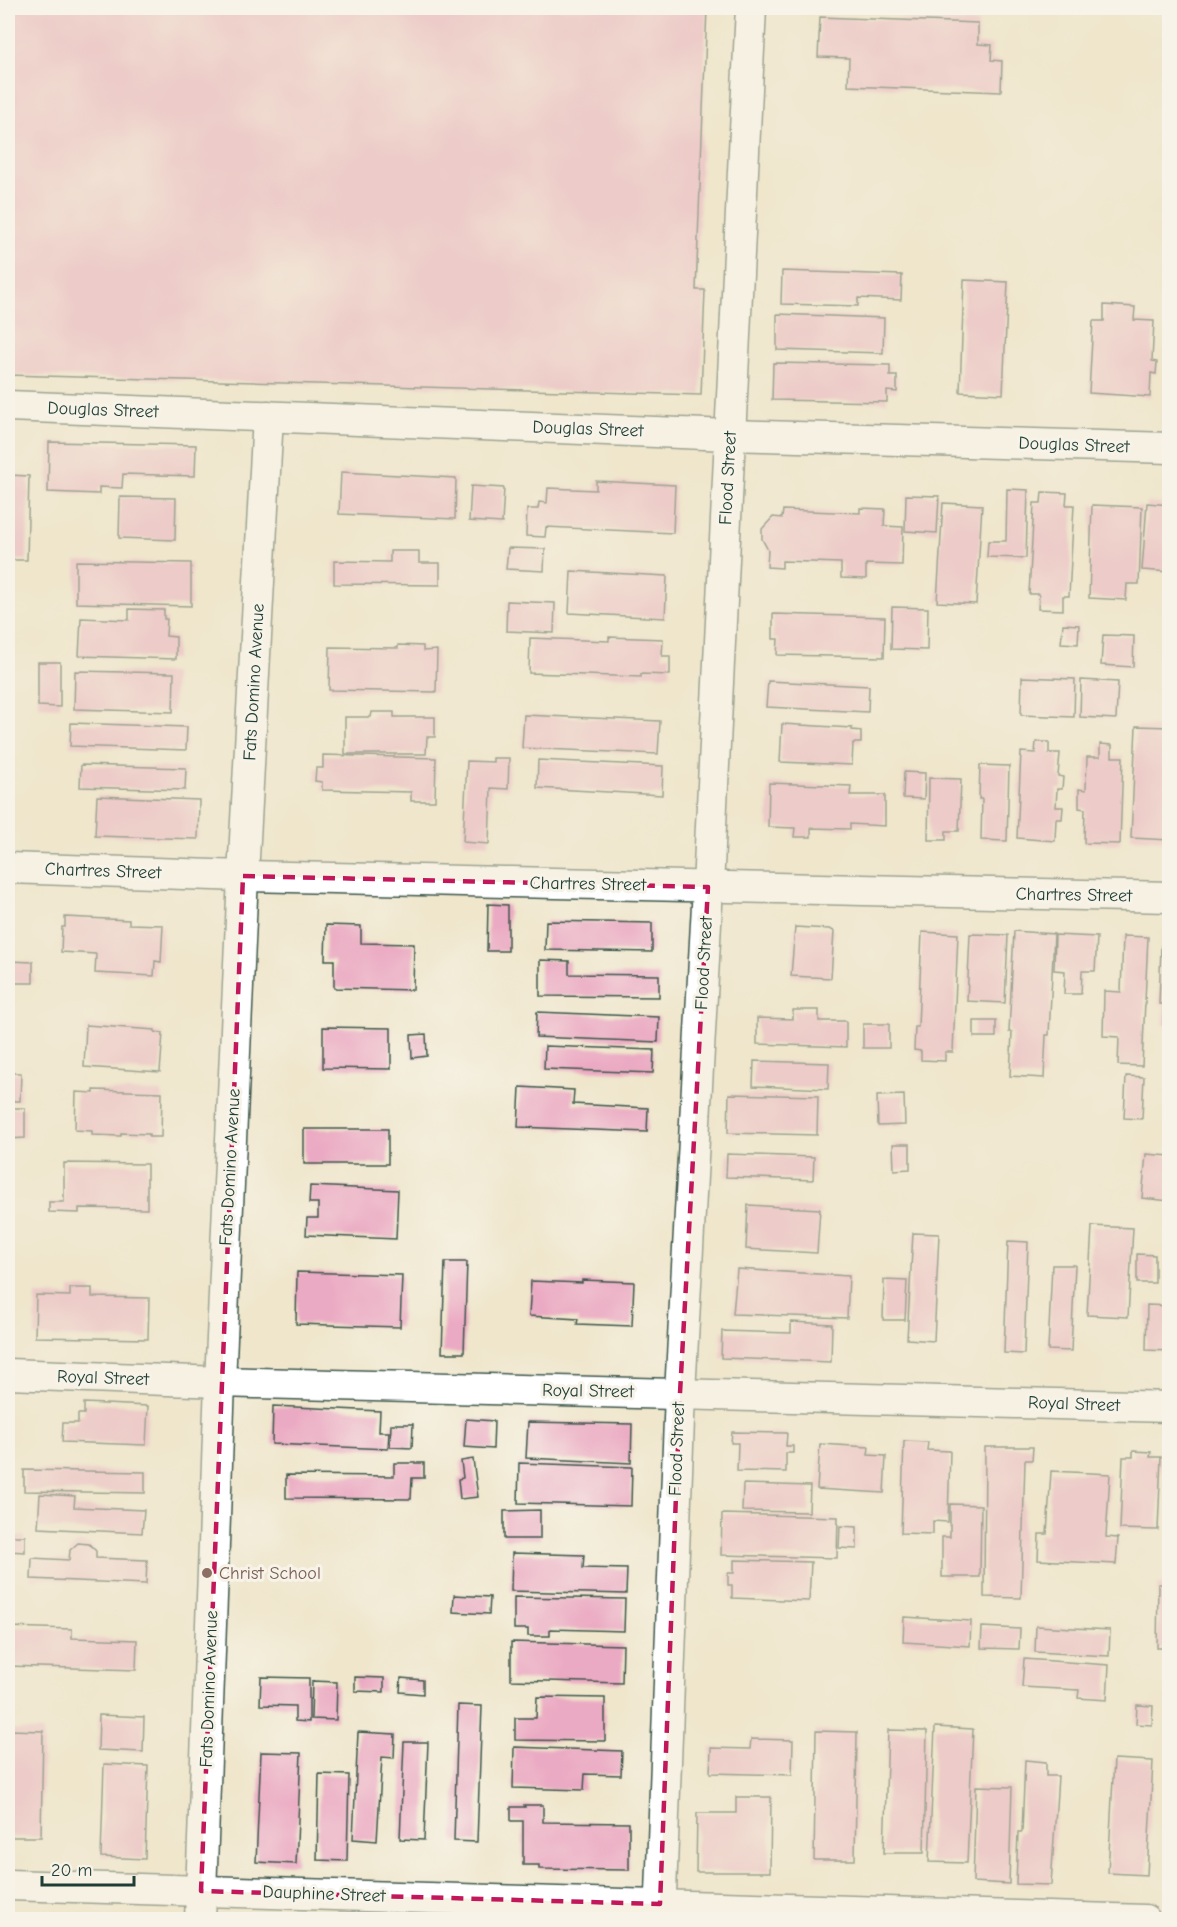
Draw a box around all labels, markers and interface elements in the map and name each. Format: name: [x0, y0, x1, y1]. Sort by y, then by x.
street label: Douglas Street: [47, 398, 160, 422]
street label: Douglas Street: [532, 417, 645, 441]
street label: Flood Street: [715, 430, 741, 525]
street label: Douglas Street: [1018, 433, 1131, 457]
street label: Fats Domino Avenue: [239, 603, 269, 761]
street label: Chartres Street: [44, 858, 163, 884]
street label: Chartres Street: [529, 872, 647, 896]
street label: Chartres Street: [1015, 883, 1133, 907]
street label: Flood Street: [691, 915, 717, 1010]
street label: Fats Domino Avenue: [215, 1088, 245, 1246]
street label: Royal Street: [57, 1366, 150, 1390]
street label: Royal Street: [542, 1380, 635, 1402]
street label: Royal Street: [1028, 1392, 1121, 1416]
street label: Flood Street: [665, 1401, 689, 1496]
place label: Christ School: [219, 1563, 321, 1584]
marker: Christ School: [200, 1566, 214, 1580]
street label: Fats Domino Avenue: [196, 1610, 222, 1768]
scale bar: [42, 1849, 134, 1887]
text: 20 m: [51, 1860, 92, 1881]
street label: Dauphine Street: [262, 1881, 387, 1907]

